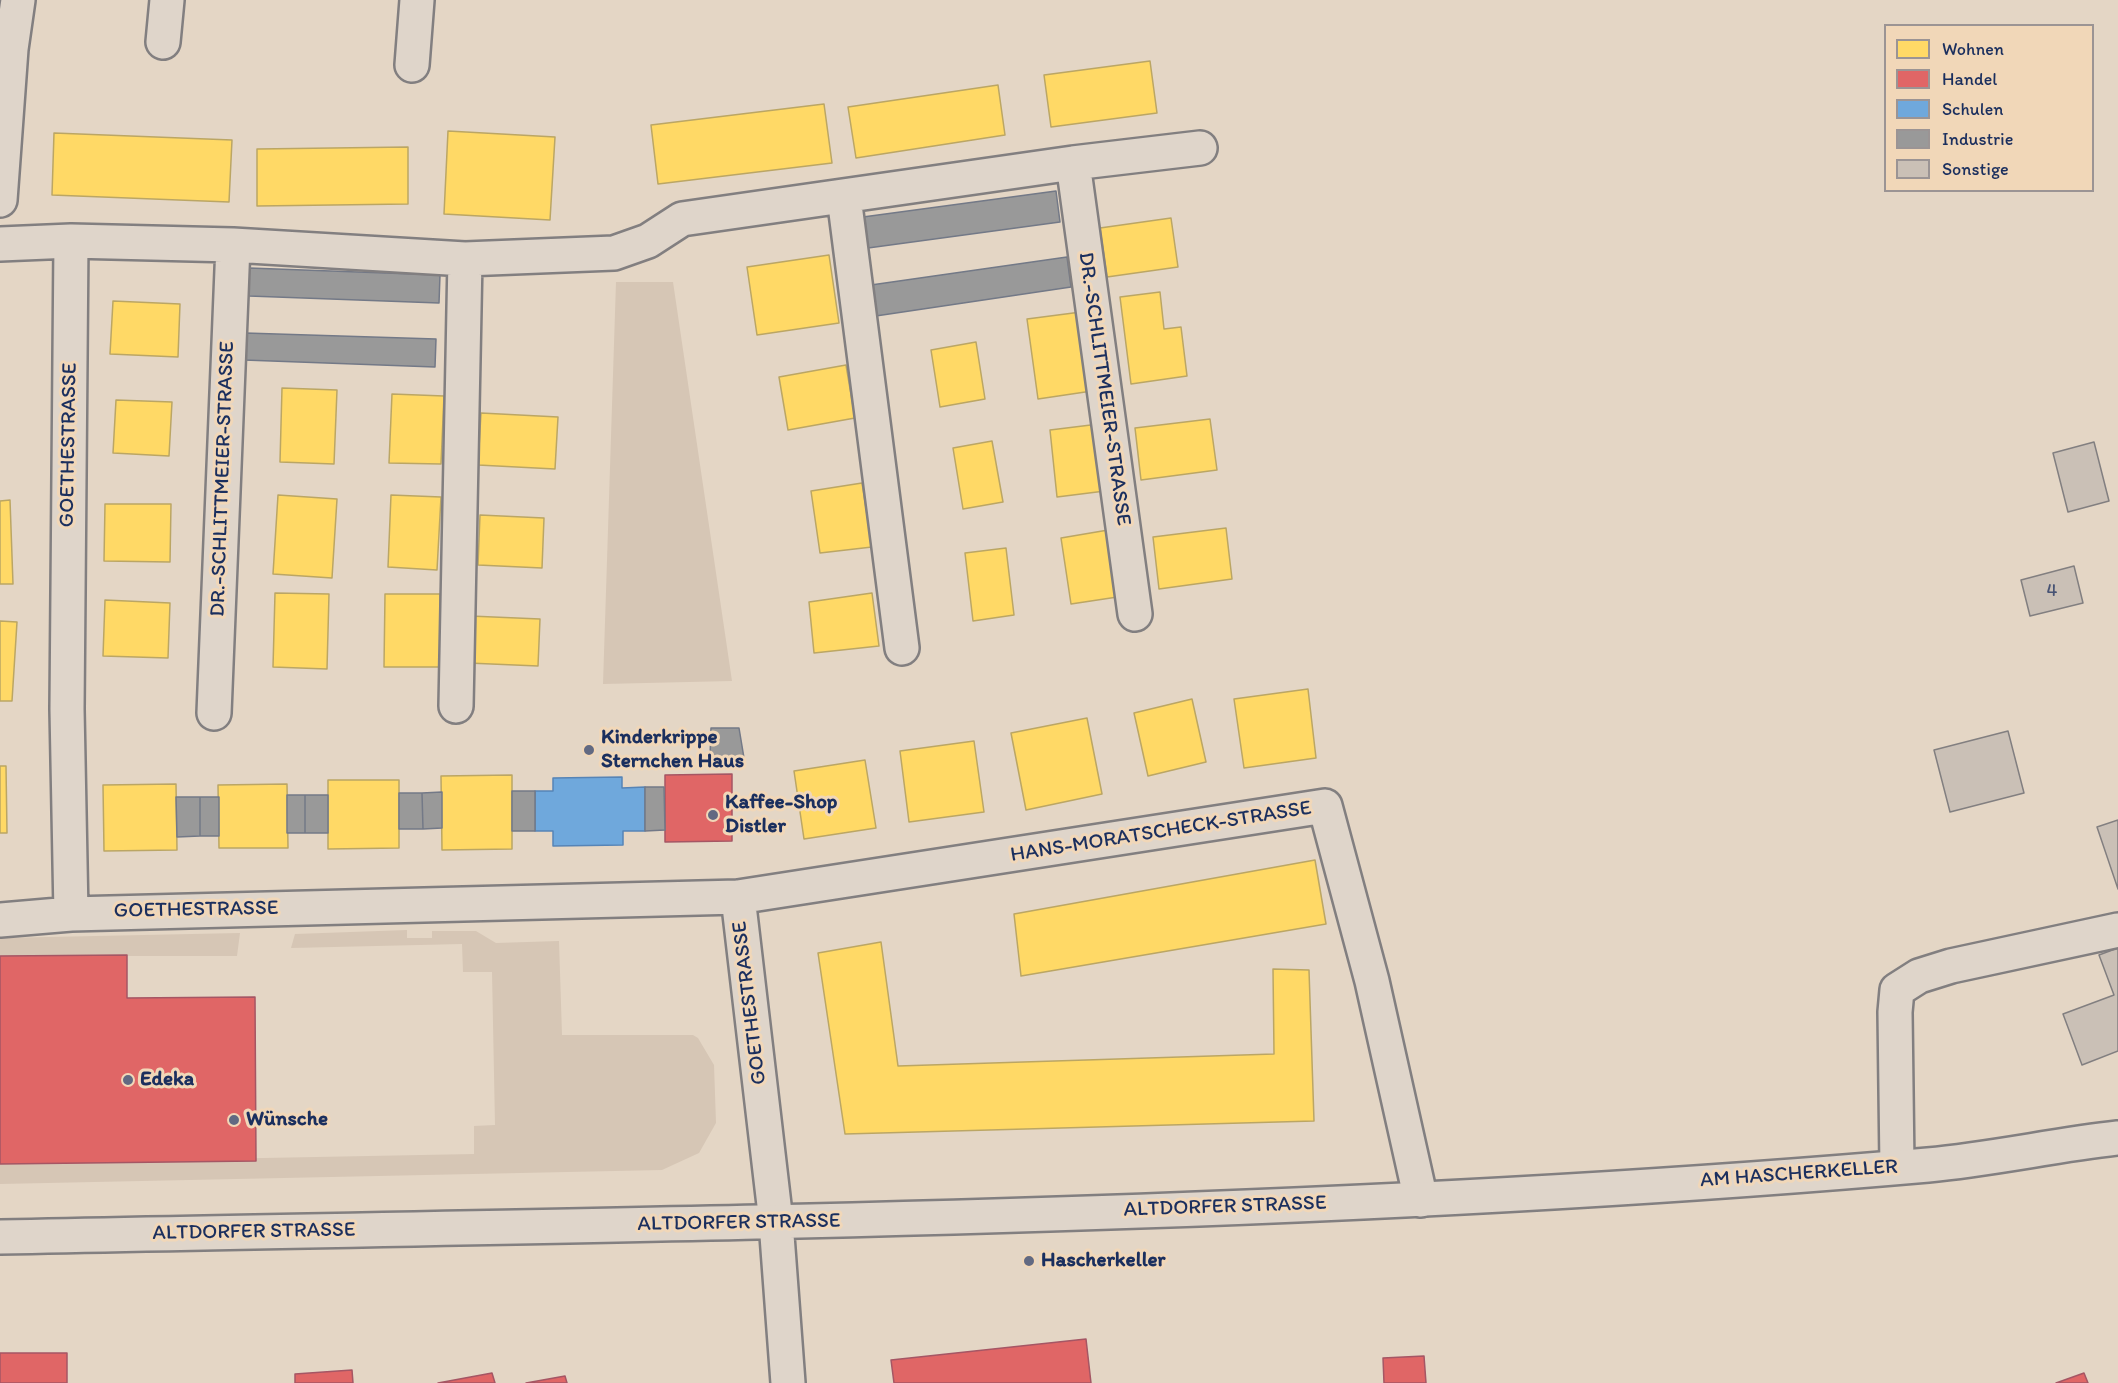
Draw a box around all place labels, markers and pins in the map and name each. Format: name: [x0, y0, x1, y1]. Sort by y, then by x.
place label: Kinderkrippe Sternchen Haus: [601, 725, 744, 775]
marker: Kinderkrippe Sternchen Haus: [582, 743, 596, 757]
place label: Kaffee-Shop Distler: [725, 790, 837, 840]
marker: Kaffee-Shop Distler: [706, 808, 720, 822]
place label: Edeka: [140, 1067, 194, 1093]
marker: Edeka: [121, 1073, 135, 1087]
place label: Wünsche: [246, 1107, 328, 1133]
marker: Wünsche: [227, 1113, 241, 1127]
place label: Hascherkeller: [1041, 1248, 1166, 1274]
marker: Hascherkeller: [1022, 1254, 1036, 1268]

